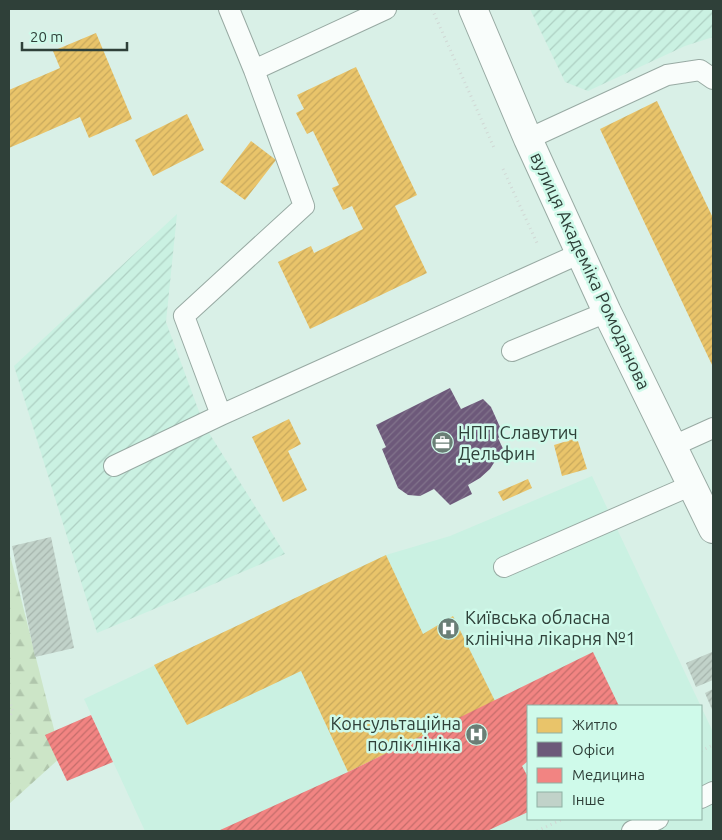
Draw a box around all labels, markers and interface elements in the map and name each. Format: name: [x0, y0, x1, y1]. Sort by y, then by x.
scale bar: [22, 20, 128, 52]
text: 20 m: [30, 28, 63, 45]
street label: вулиця Академіка Ромоданова: [527, 149, 655, 392]
place label: НПП Славутич Дельфин: [458, 422, 578, 463]
office icon: НПП Славутич Дельфин: [430, 431, 454, 455]
place label: Київська обласна клінічна лікарня №1: [465, 607, 636, 648]
hospital icon: Київська обласна клінічна лікарня №1: [437, 616, 461, 640]
legend: [527, 705, 702, 820]
place label: Консультаційна поліклініка: [331, 713, 461, 754]
text: Житло: [572, 716, 618, 733]
hospital icon: Консультаційна поліклініка: [465, 722, 489, 746]
text: Офіси: [572, 741, 615, 758]
text: Медицина: [572, 766, 645, 783]
text: Інше: [572, 791, 605, 808]

